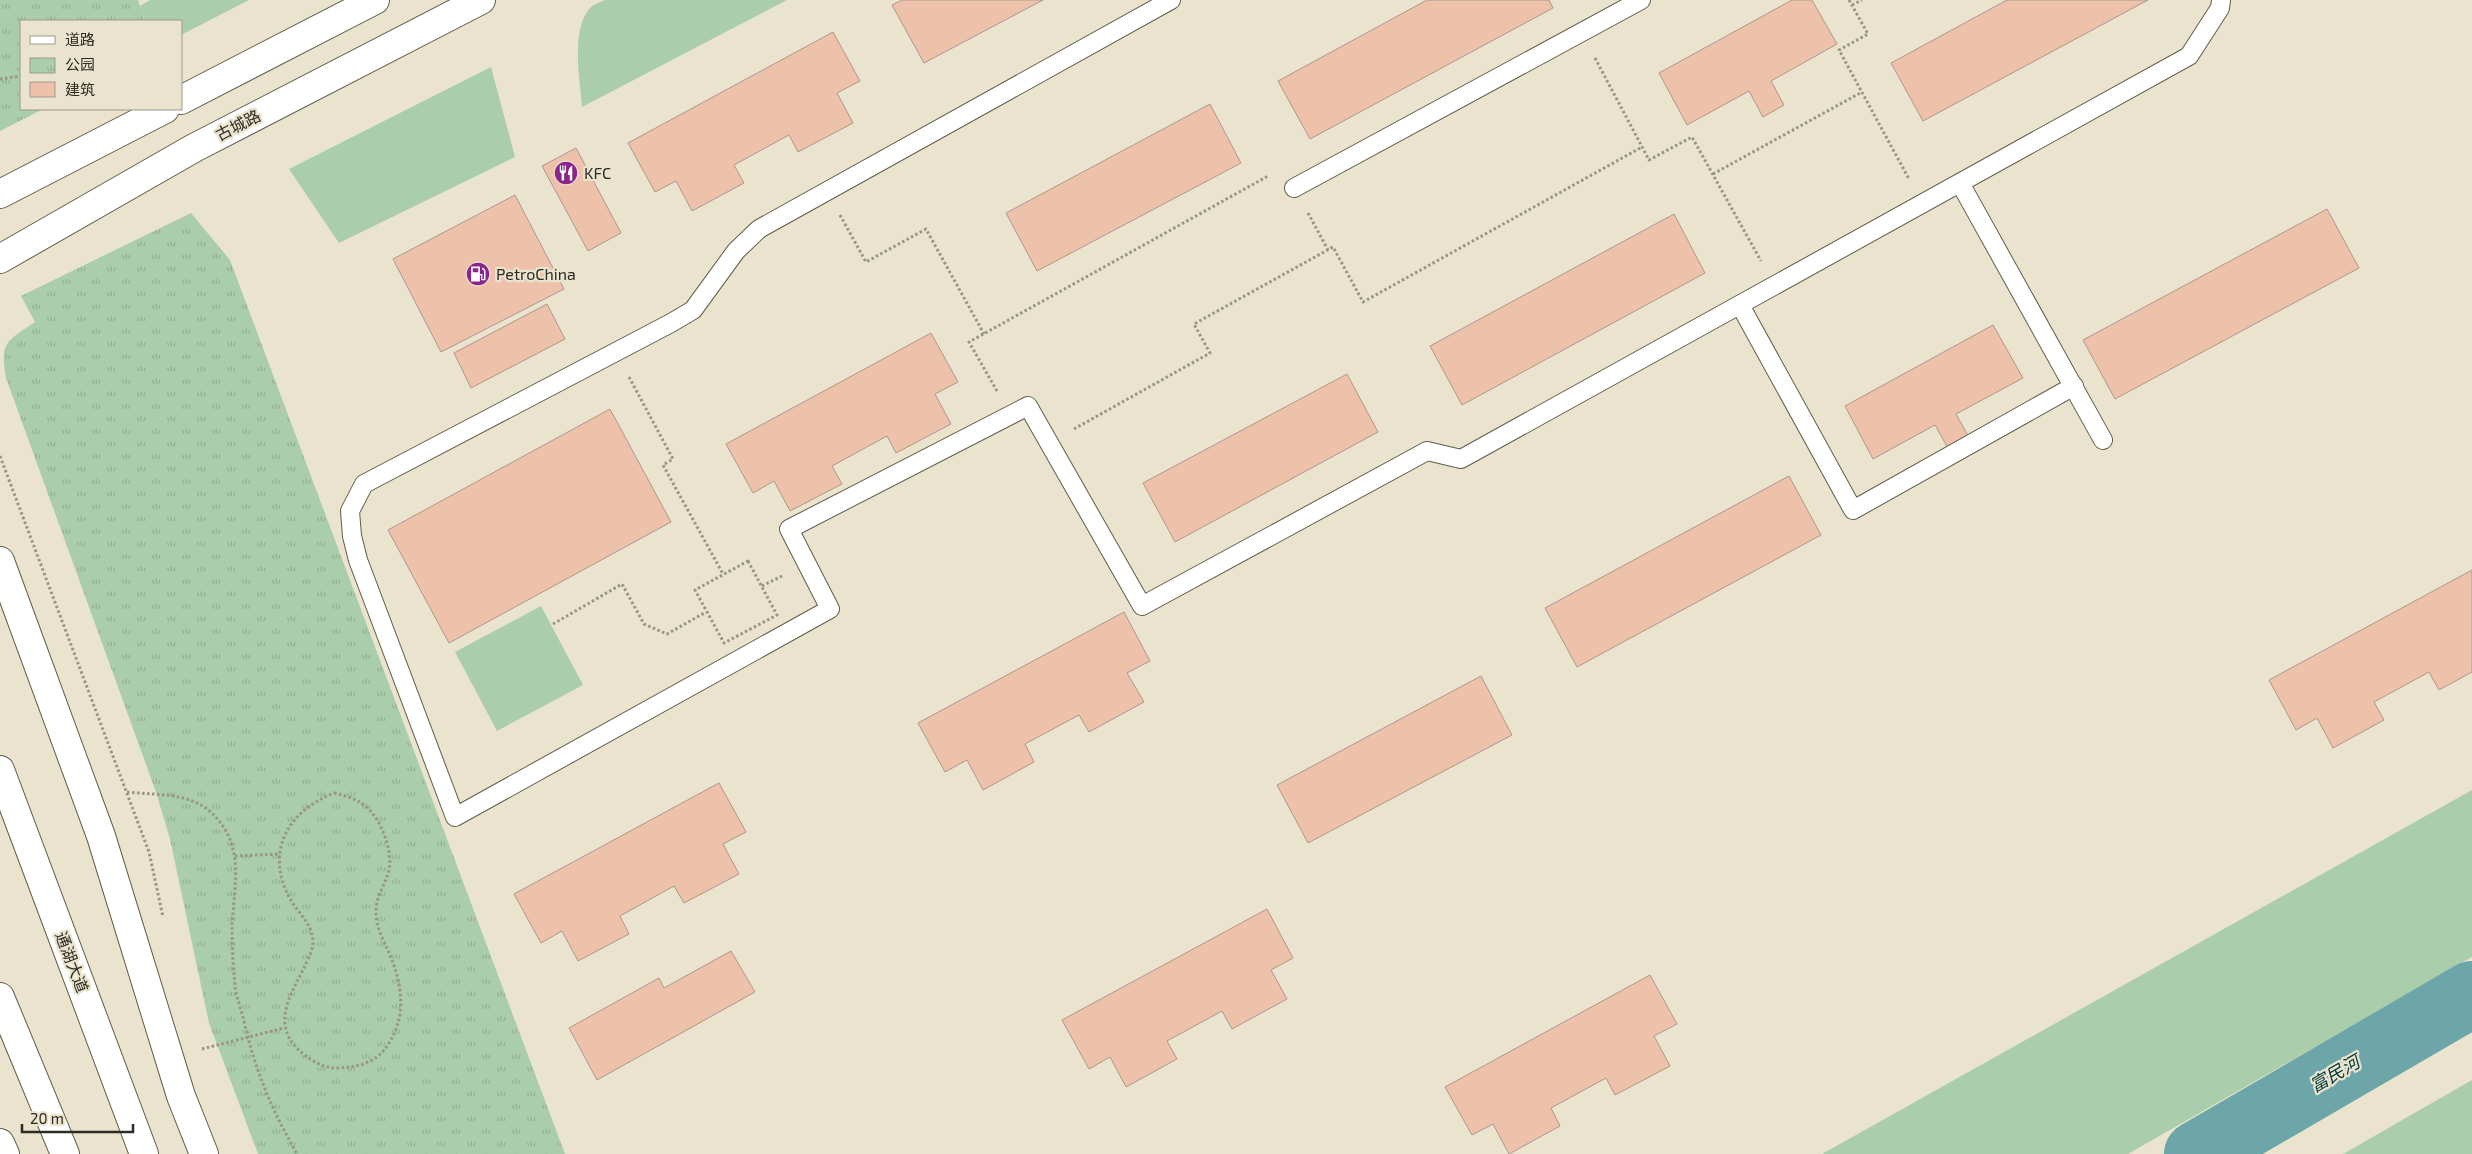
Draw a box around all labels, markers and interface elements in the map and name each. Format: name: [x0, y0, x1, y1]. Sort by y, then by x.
legend: [20, 20, 182, 110]
text: 道路: [65, 30, 95, 48]
text: 公园: [65, 55, 95, 73]
text: 建筑: [65, 80, 95, 98]
street label: 古城路: [212, 105, 263, 144]
restaurant icon: KFC: [553, 160, 579, 186]
place label: KFC: [584, 163, 611, 182]
fuel station icon: PetroChina: [465, 261, 491, 287]
place label: PetroChina: [496, 264, 576, 283]
street label: 通湖大道: [52, 929, 93, 995]
water label: 富民河: [2306, 1049, 2366, 1096]
scale bar: [22, 1102, 134, 1134]
text: 20 m: [30, 1109, 64, 1127]

